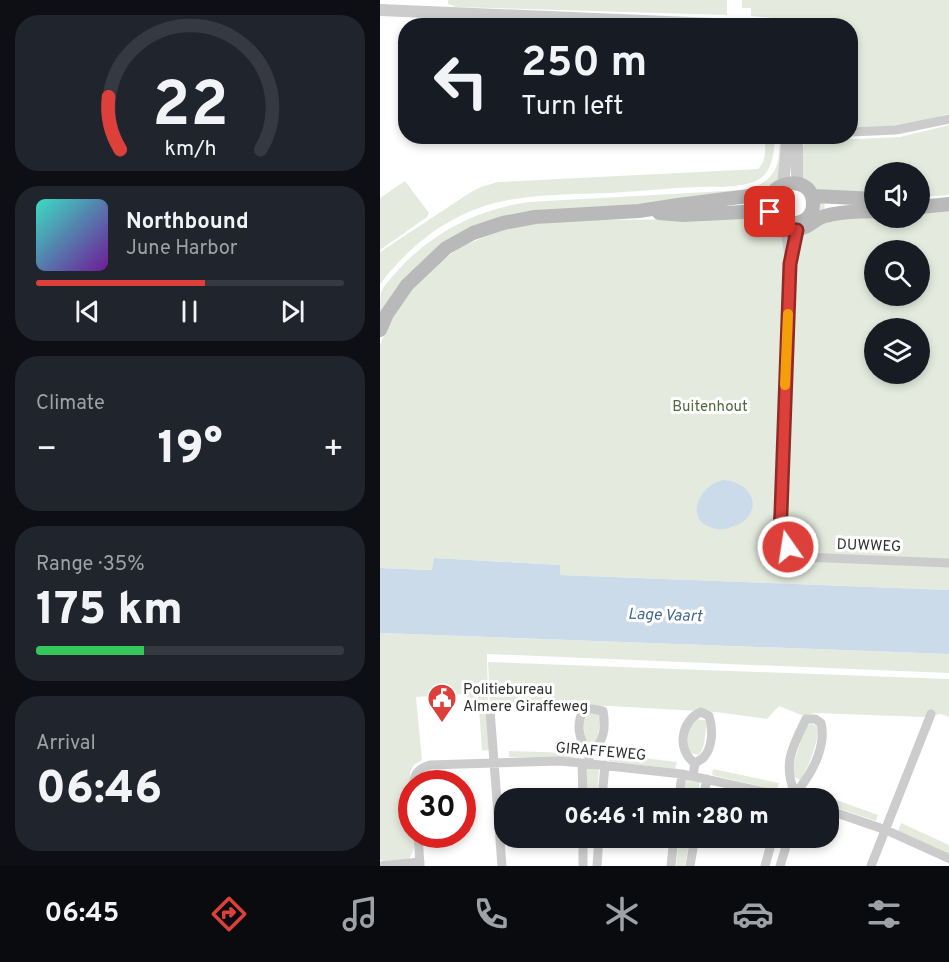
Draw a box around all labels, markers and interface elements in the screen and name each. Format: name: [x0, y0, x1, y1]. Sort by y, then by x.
text: 250 m: [521, 38, 647, 91]
icon: left: [422, 42, 500, 120]
text: 22: [152, 69, 228, 148]
text: Turn left: [521, 90, 623, 124]
text: km/h: [164, 136, 216, 163]
map controls: [864, 162, 930, 384]
button: sound: [864, 162, 930, 228]
pin: [744, 186, 795, 237]
icon: arrive: [753, 195, 786, 228]
text: Northbound: [126, 209, 249, 236]
text: June Harbor: [126, 236, 238, 262]
button: search: [864, 240, 930, 306]
icon: previous: [71, 295, 104, 328]
icon: pause: [173, 295, 206, 328]
icon: next: [276, 295, 309, 328]
button: layers: [864, 318, 930, 384]
text: Climate: [36, 391, 105, 417]
park label: Buitenhout: [672, 398, 748, 417]
text: 19°: [157, 422, 223, 479]
text: −: [36, 430, 57, 472]
text: +: [323, 430, 344, 472]
position arrow: [756, 515, 820, 579]
street label: DUWWEG: [836, 536, 902, 557]
text: Range · 35%: [36, 552, 145, 578]
text: 175 km: [36, 583, 183, 640]
water label: Lage Vaart: [627, 605, 704, 627]
place label: Politiebureau Almere Giraffeweg: [463, 681, 588, 717]
public building icon: Politiebureau Almere Giraffeweg: [426, 682, 458, 724]
text: Arrival: [36, 731, 96, 757]
street label: GIRAFFEWEG: [555, 739, 647, 766]
text: 06:46: [36, 762, 162, 819]
speed limit sign: 30: [398, 770, 476, 848]
text: 06:46 · 1 min · 280 m: [564, 804, 769, 831]
icon: directions: [208, 893, 250, 935]
icon: music: [339, 893, 381, 935]
icon: phone: [470, 893, 512, 935]
icon: climate: [601, 893, 643, 935]
icon: car: [732, 893, 774, 935]
icon: filters: [863, 893, 905, 935]
text: 06:45: [44, 897, 119, 931]

